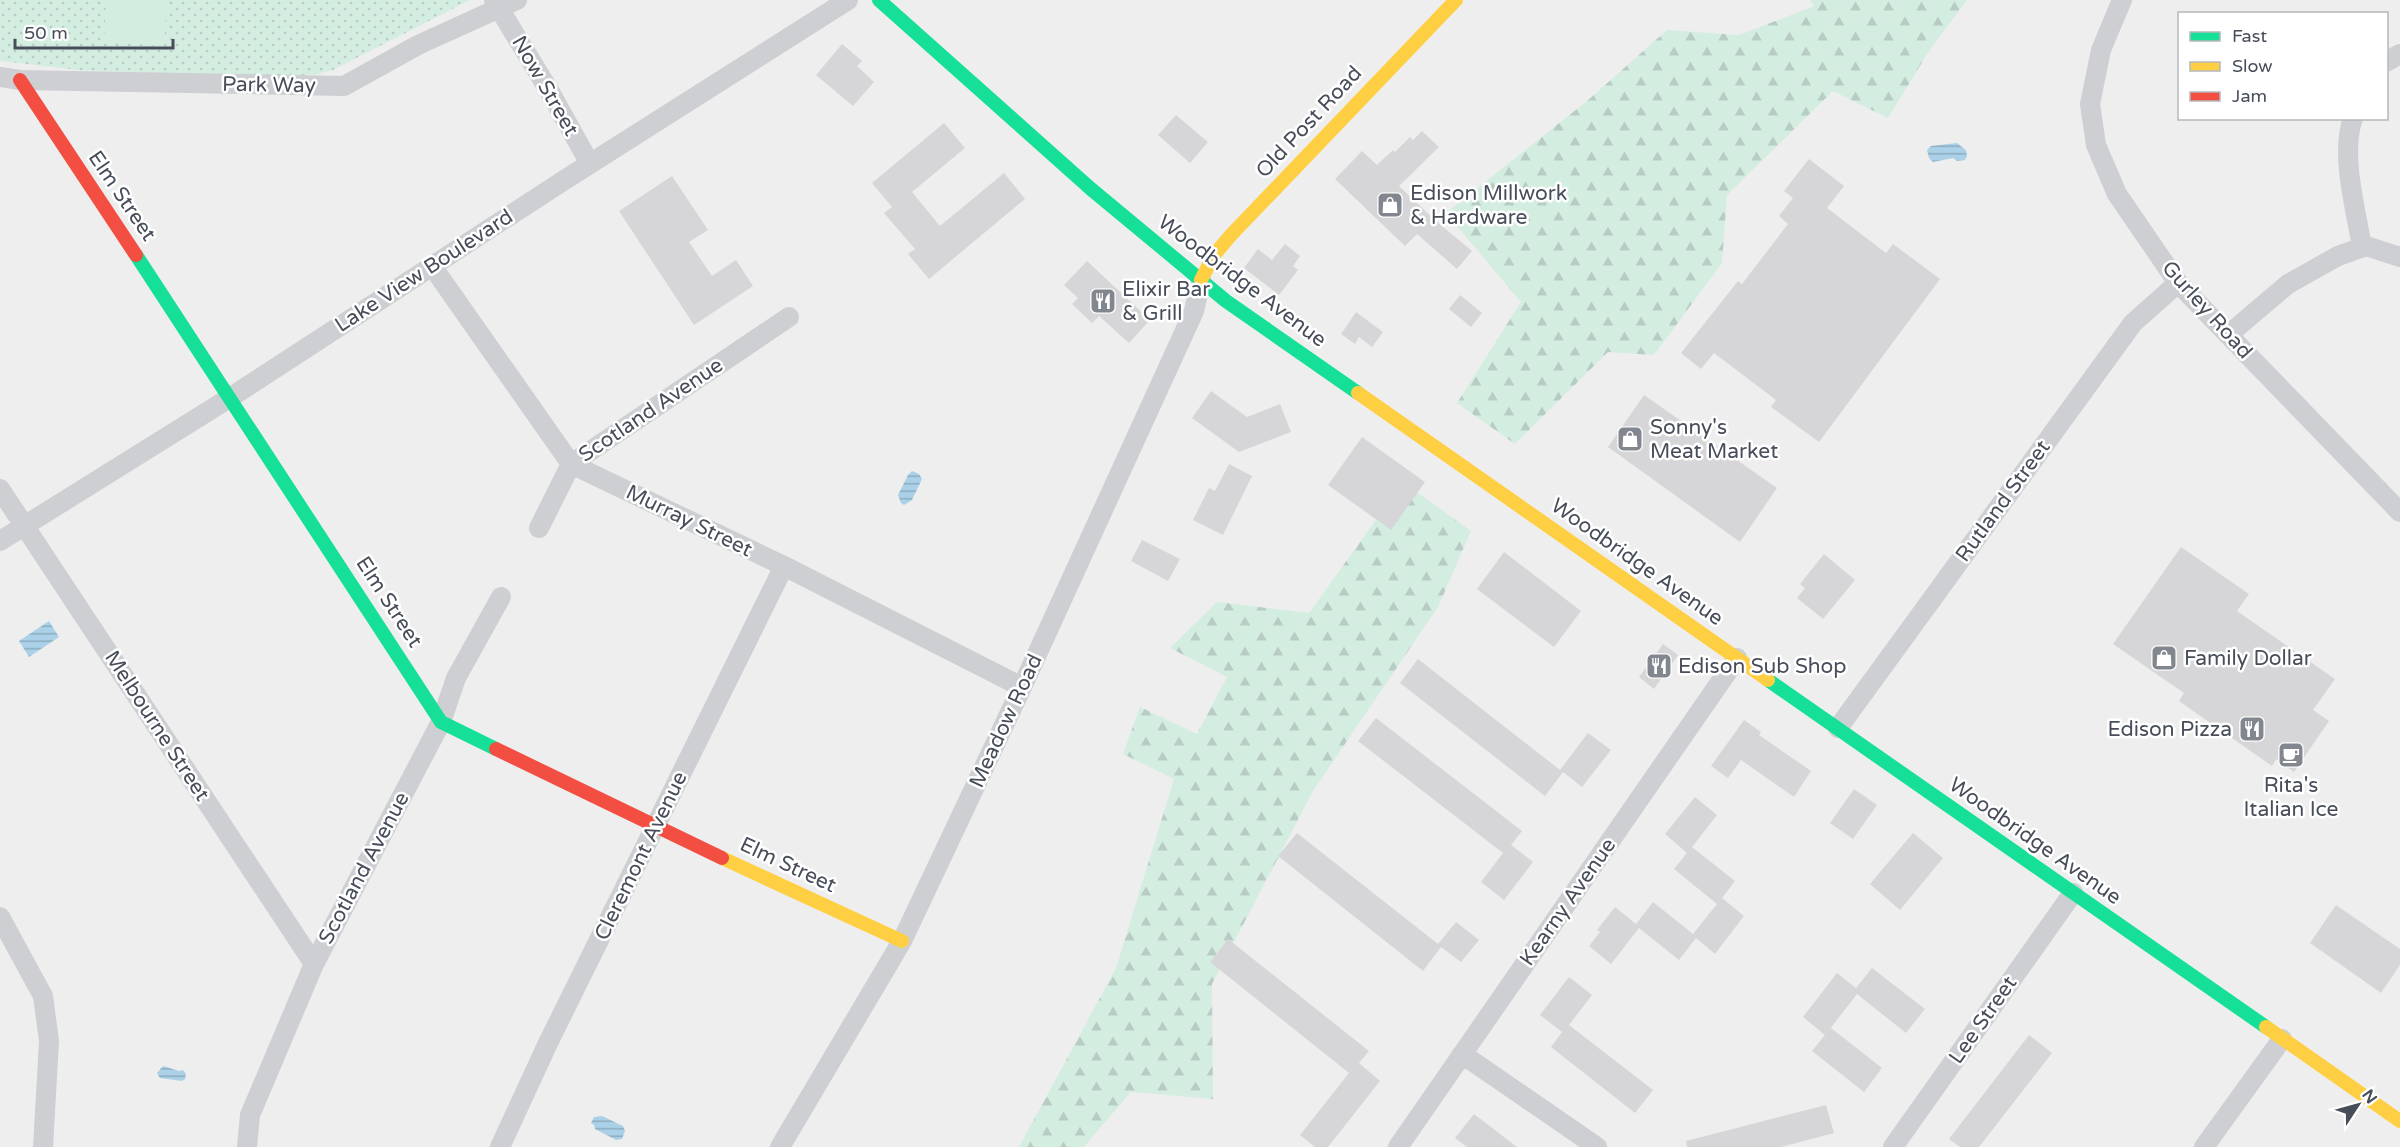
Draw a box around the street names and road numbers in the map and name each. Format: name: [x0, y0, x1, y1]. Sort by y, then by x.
street label: Now Street: [506, 32, 584, 140]
street label: Old Post Road: [1251, 61, 1367, 183]
street label: Park Way: [222, 72, 316, 98]
street label: Elm Street: [83, 146, 161, 246]
street label: Lake View Boulevard: [330, 204, 518, 338]
street label: Woodbridge Avenue: [1153, 209, 1331, 353]
street label: Gurley Road: [2156, 256, 2258, 364]
street label: Scotland Avenue: [574, 352, 728, 467]
street label: Rutland Street: [1950, 435, 2056, 567]
street label: Murray Street: [622, 480, 756, 562]
street label: Woodbridge Avenue: [1546, 493, 1728, 631]
street label: Elm Street: [350, 552, 428, 652]
street label: Melbourne Street: [99, 646, 215, 806]
street label: Meadow Road: [964, 650, 1048, 792]
street label: Cleremont Avenue: [589, 767, 693, 944]
street label: Woodbridge Avenue: [1944, 772, 2126, 910]
street label: Scotland Avenue: [313, 788, 415, 948]
street label: Elm Street: [736, 832, 840, 898]
street label: Kearny Avenue: [1515, 833, 1621, 971]
street label: Lee Street: [1944, 971, 2022, 1069]

